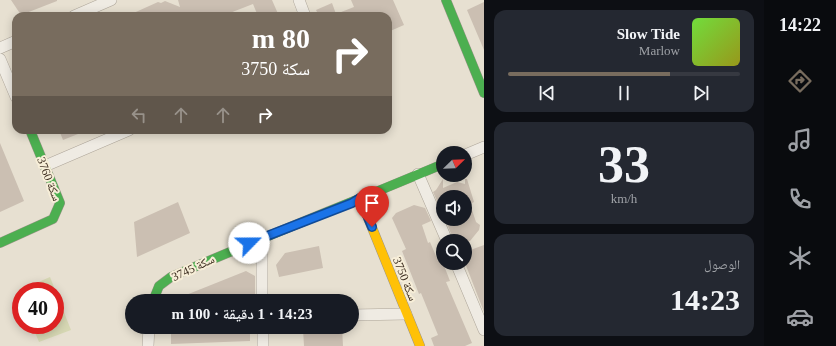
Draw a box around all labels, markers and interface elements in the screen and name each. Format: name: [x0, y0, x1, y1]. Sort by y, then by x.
text: 14:22: [779, 15, 821, 35]
text: 80 m: [252, 23, 310, 54]
text: Slow Tide: [617, 26, 680, 42]
icon: right: [324, 28, 376, 80]
text: Marlow: [639, 43, 680, 58]
text: سكة 3750: [241, 59, 310, 79]
icon: directions: [786, 67, 814, 95]
icon: previous: [536, 82, 558, 104]
icon: pause: [613, 82, 635, 104]
icon: next: [690, 82, 712, 104]
icon: left: [128, 104, 150, 126]
icon: ahead: [170, 104, 192, 126]
icon: ahead: [212, 104, 234, 126]
icon: right: [254, 104, 276, 126]
icon: music: [786, 126, 814, 154]
text: 33: [598, 136, 650, 193]
north arrow: [436, 146, 472, 182]
map controls: [436, 146, 472, 270]
street label: سكة 3760: [34, 155, 64, 203]
icon: phone: [786, 185, 814, 213]
pin: [355, 186, 389, 227]
button: sound: [436, 190, 472, 226]
text: km/h: [611, 191, 637, 206]
icon: arrive: [361, 192, 383, 214]
position arrow: [228, 222, 270, 264]
button: search: [436, 234, 472, 270]
icon: climate: [786, 244, 814, 272]
street label: سكة 3745: [169, 252, 217, 284]
street label: سكة 3750: [390, 255, 420, 303]
text: الوصول: [704, 257, 740, 272]
speed limit sign: 40: [12, 282, 64, 334]
text: 14:23: [670, 283, 740, 316]
icon: car: [786, 303, 814, 331]
text: 14:23 · 1 دقيقة · 100 m: [171, 306, 313, 322]

